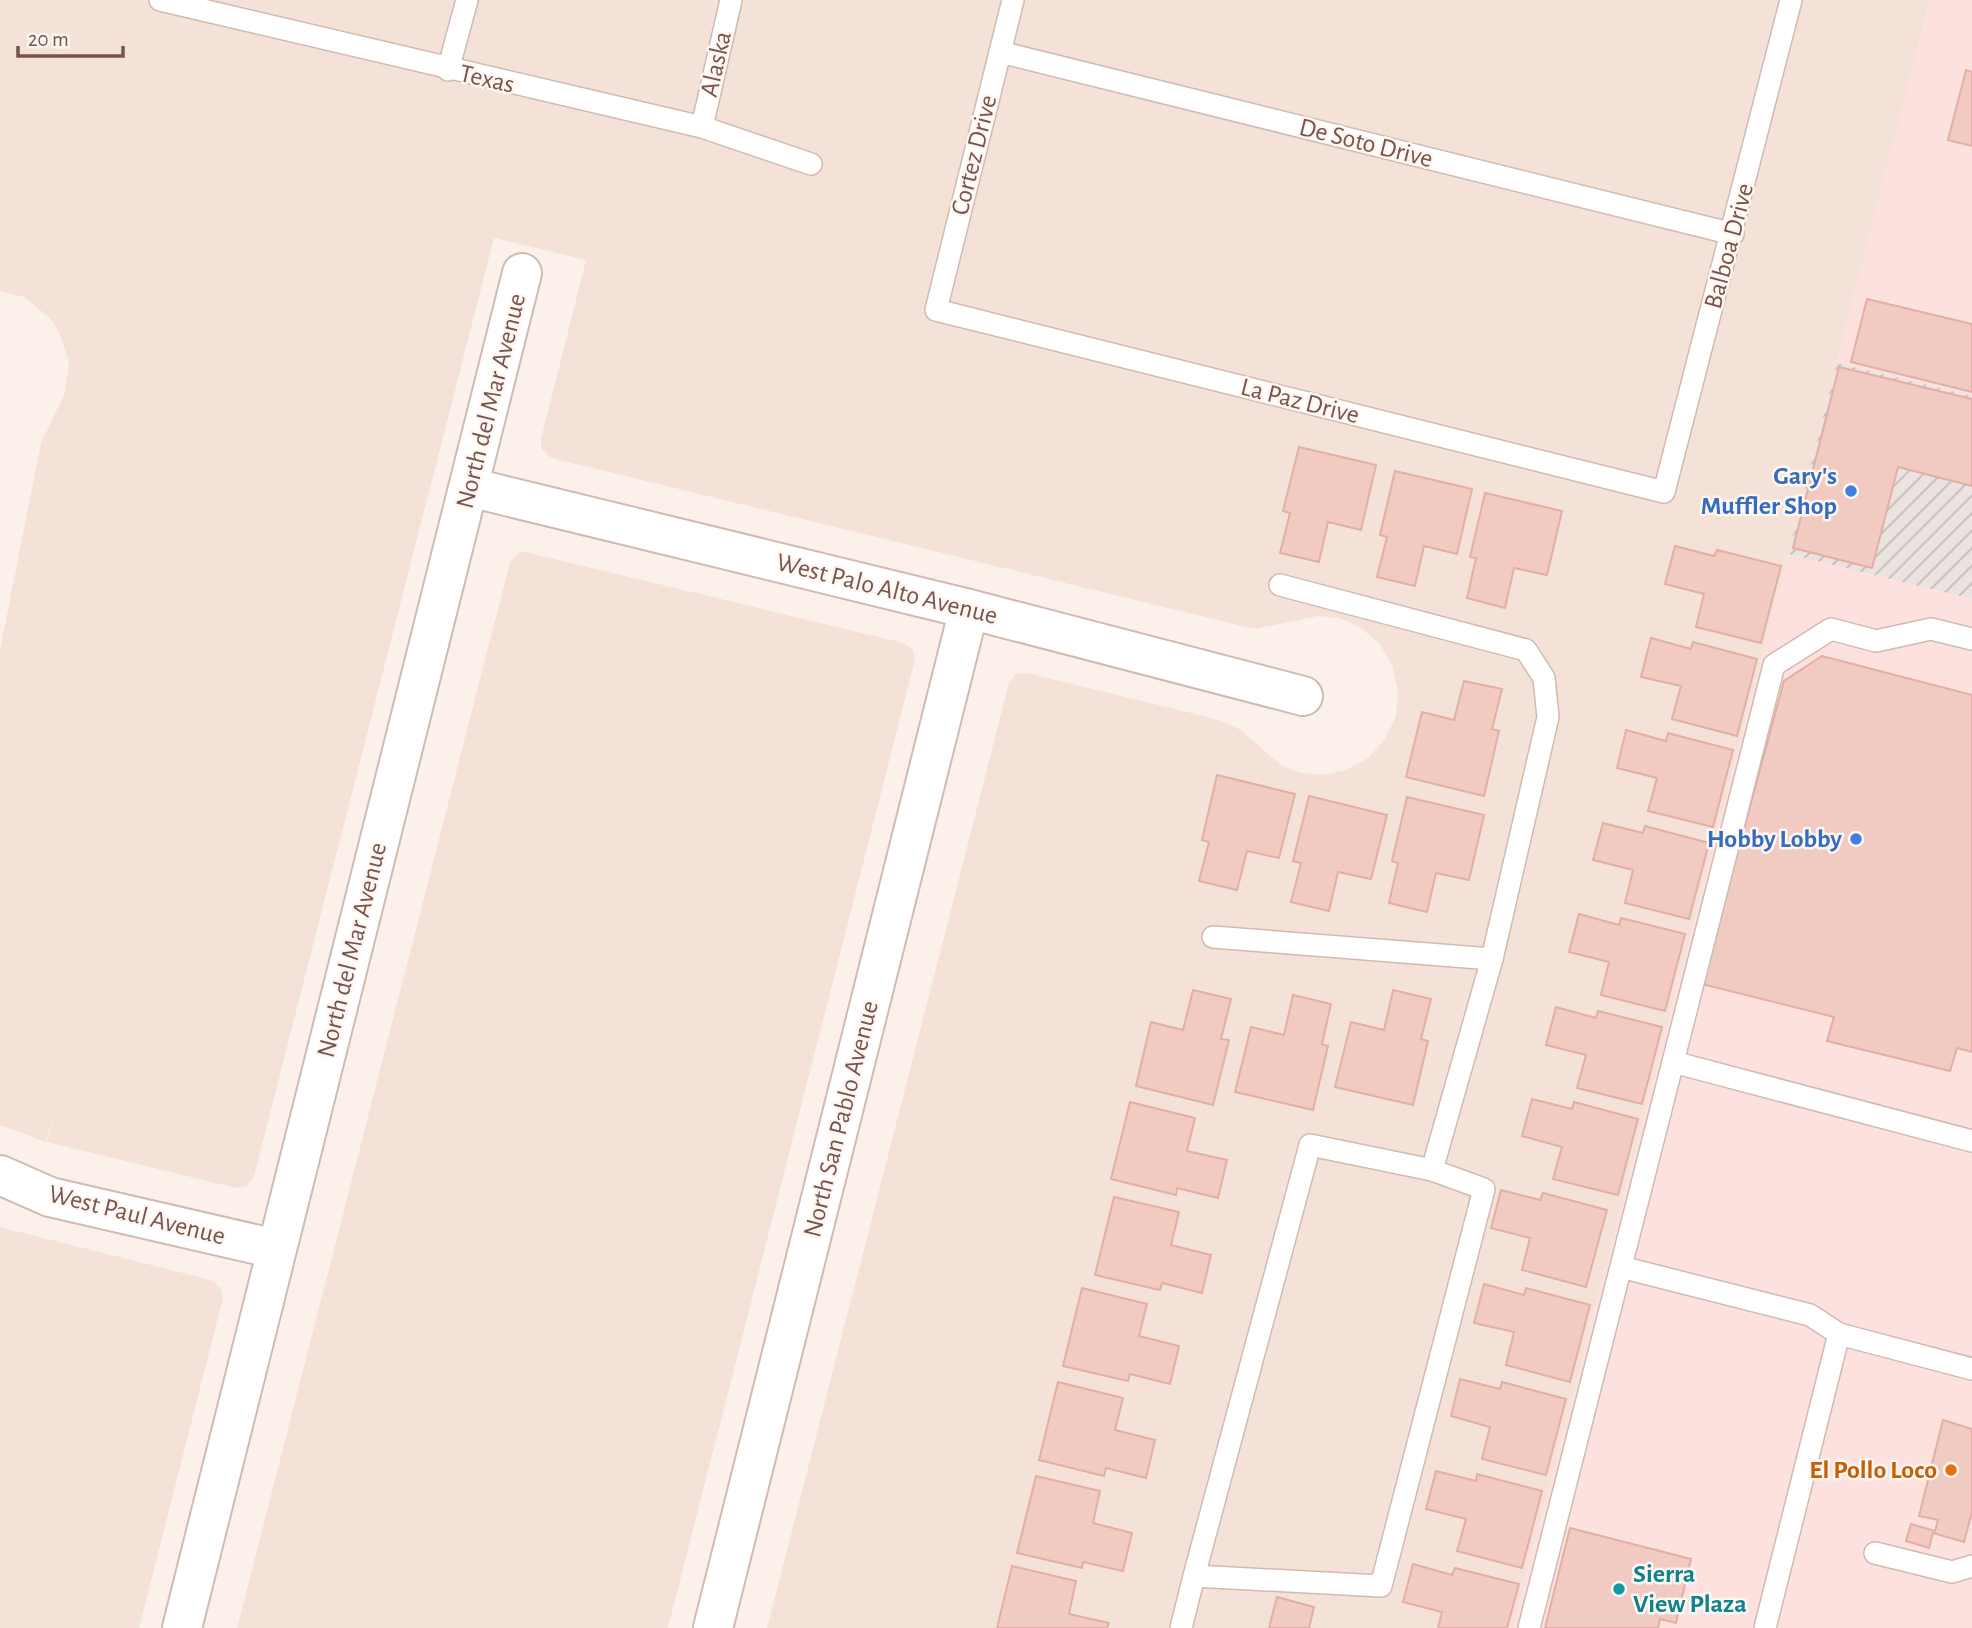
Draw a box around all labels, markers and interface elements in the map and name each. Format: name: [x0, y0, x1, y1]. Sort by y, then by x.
scale bar: [18, 14, 122, 58]
text: 20 m: [28, 29, 69, 50]
street label: Alaska: [696, 29, 736, 99]
street label: Texas: [457, 60, 517, 98]
street label: Cortez Drive: [947, 92, 1001, 218]
street label: De Soto Drive: [1297, 114, 1435, 172]
street label: Balboa Drive: [1700, 180, 1758, 312]
street label: North del Mar Avenue: [452, 291, 530, 511]
street label: La Paz Drive: [1238, 374, 1362, 428]
place label: Gary's Muffler Shop: [1701, 463, 1837, 519]
marker: Gary's Muffler Shop: [1843, 483, 1859, 499]
street label: West Palo Alto Avenue: [774, 549, 1000, 629]
place label: Hobby Lobby: [1707, 826, 1842, 852]
marker: Hobby Lobby: [1848, 831, 1864, 847]
street label: North del Mar Avenue: [313, 840, 391, 1060]
street label: North San Pablo Avenue: [799, 998, 883, 1240]
street label: West Paul Avenue: [46, 1181, 228, 1249]
place label: El Pollo Loco: [1809, 1457, 1937, 1483]
marker: El Pollo Loco: [1943, 1462, 1959, 1478]
place label: Sierra View Plaza: [1633, 1561, 1747, 1617]
marker: Sierra View Plaza: [1611, 1581, 1627, 1597]

